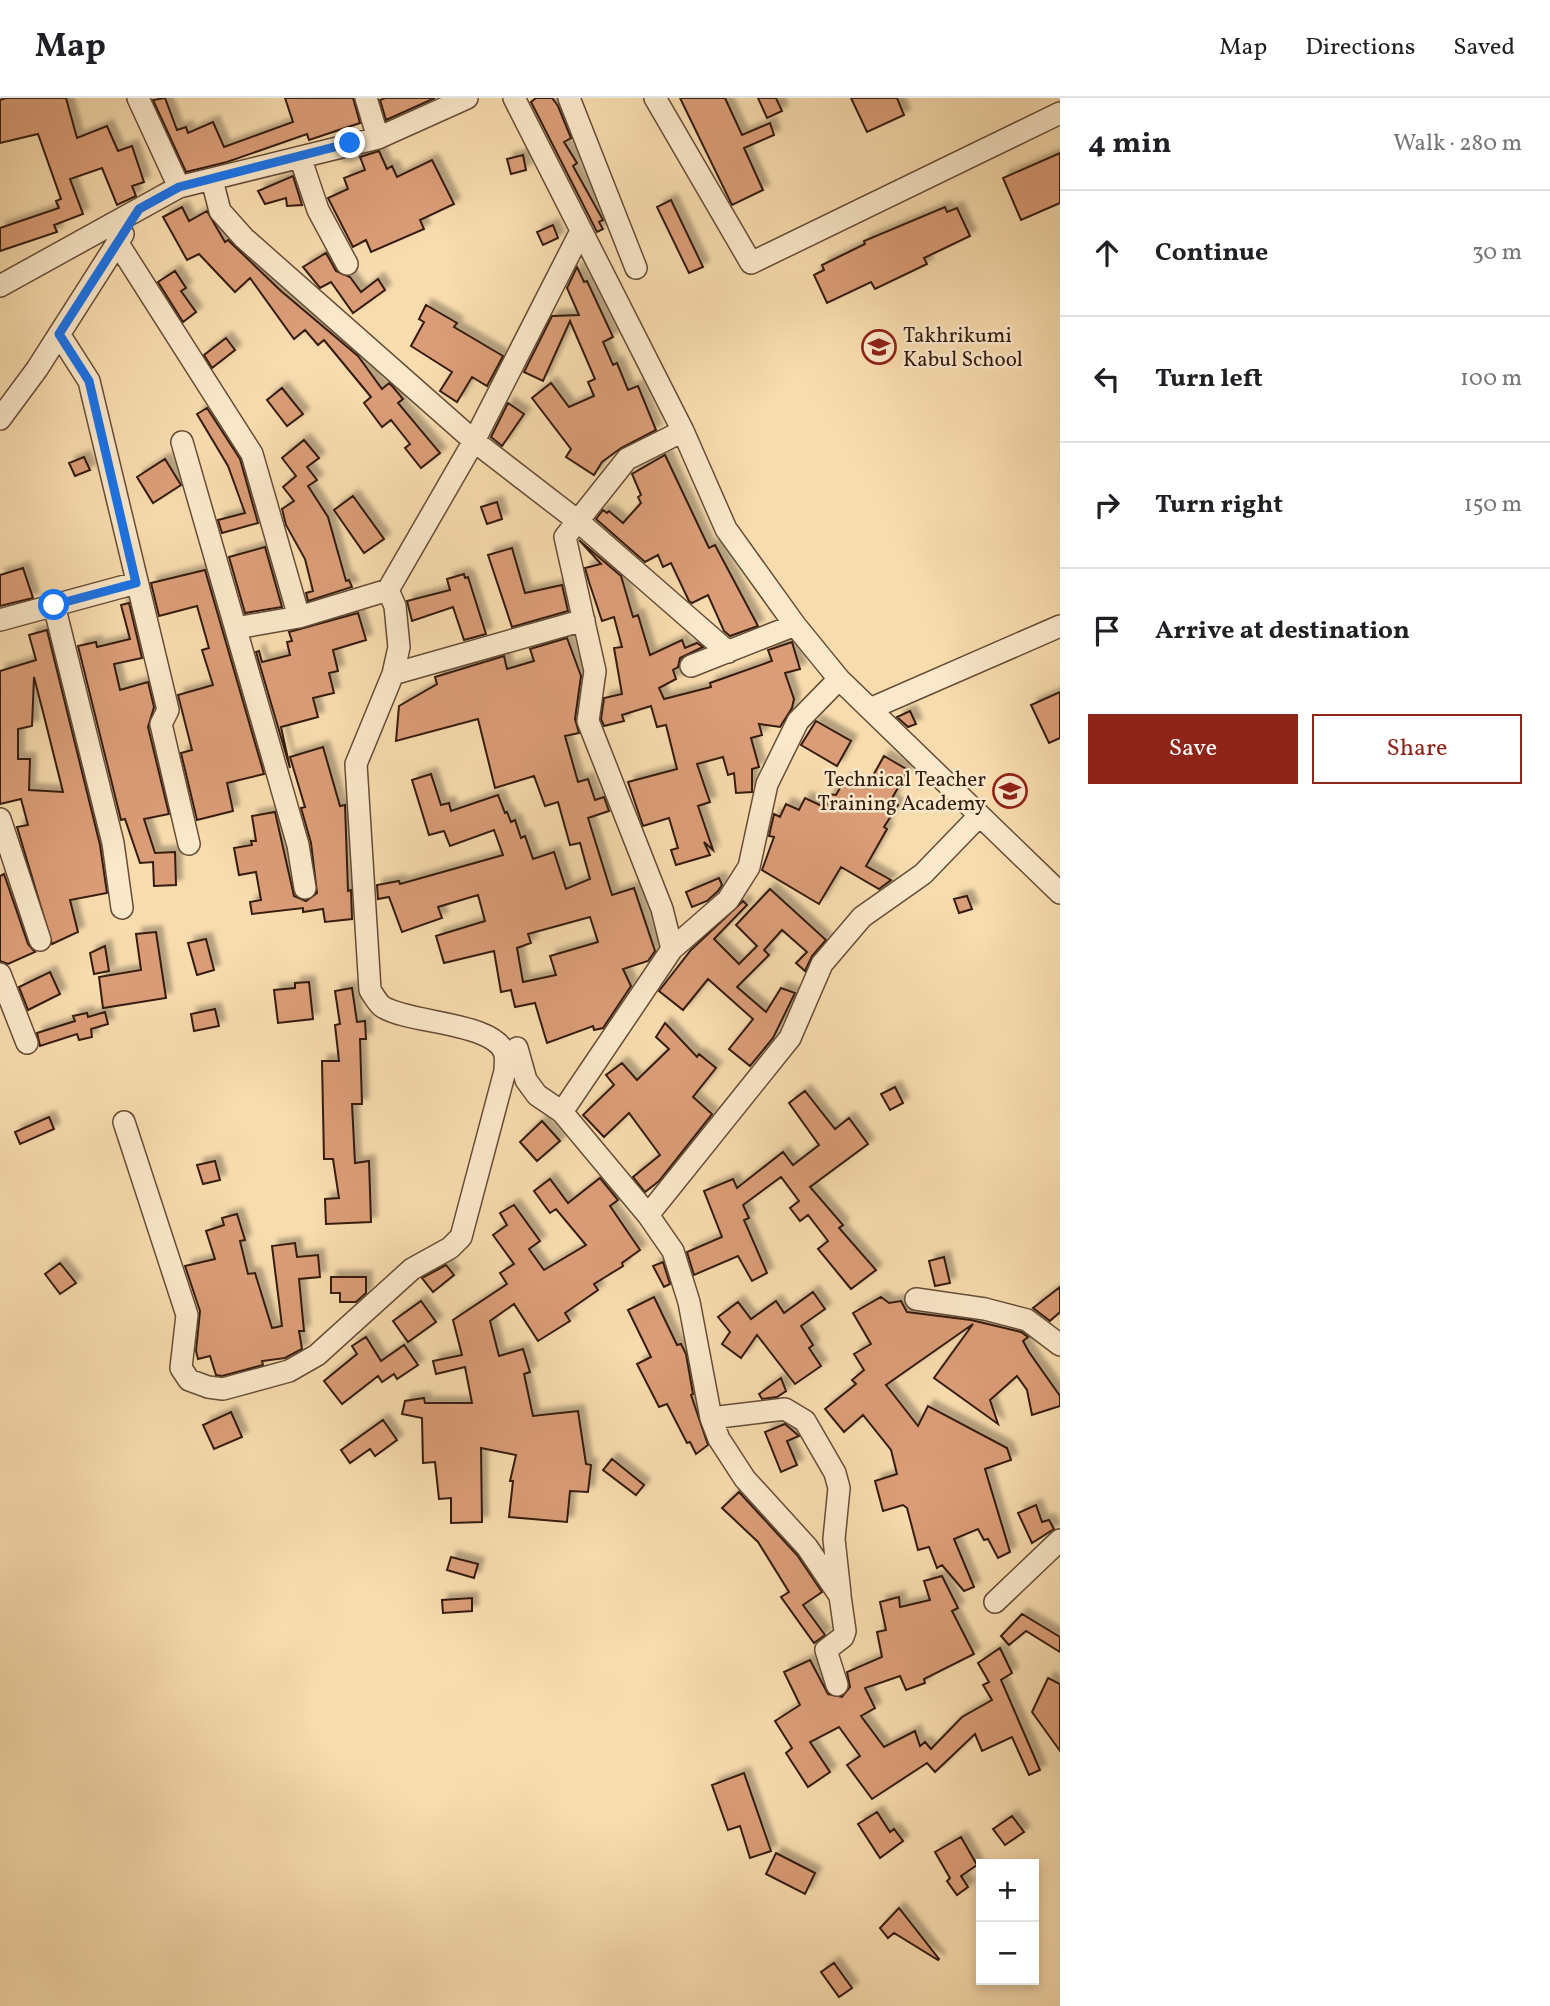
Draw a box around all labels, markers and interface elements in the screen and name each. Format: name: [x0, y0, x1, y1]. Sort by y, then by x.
text: Map: [35, 25, 106, 71]
text: Map: [1219, 31, 1267, 65]
text: Directions: [1305, 31, 1415, 65]
text: Saved: [1453, 31, 1515, 65]
text: 4 min: [1088, 123, 1172, 165]
route end: [334, 127, 365, 158]
text: Walk · 280 m: [1393, 128, 1522, 160]
icon: ahead: [1088, 234, 1126, 272]
text: Continue: [1155, 235, 1268, 271]
text: 30 m: [1472, 237, 1522, 269]
place label: Takhrikumi Kabul School: [903, 322, 1023, 375]
school or university icon: Takhrikumi Kabul School: [860, 328, 898, 366]
icon: left: [1088, 360, 1126, 398]
text: Turn left: [1155, 361, 1263, 397]
text: 100 m: [1460, 363, 1522, 395]
icon: right: [1088, 486, 1126, 524]
text: Turn right: [1155, 487, 1283, 523]
text: 150 m: [1464, 489, 1522, 521]
route start: [38, 589, 69, 620]
icon: arrive: [1088, 612, 1126, 650]
text: Arrive at destination: [1155, 613, 1410, 649]
button: Save: [1088, 714, 1298, 784]
button: Share: [1312, 714, 1522, 784]
place label: Technical Teacher Training Academy: [818, 766, 987, 819]
school or university icon: Technical Teacher Training Academy: [991, 772, 1029, 810]
map controls: [976, 1859, 1039, 1985]
button: +: [976, 1859, 1039, 1922]
button: −: [976, 1922, 1039, 1985]

